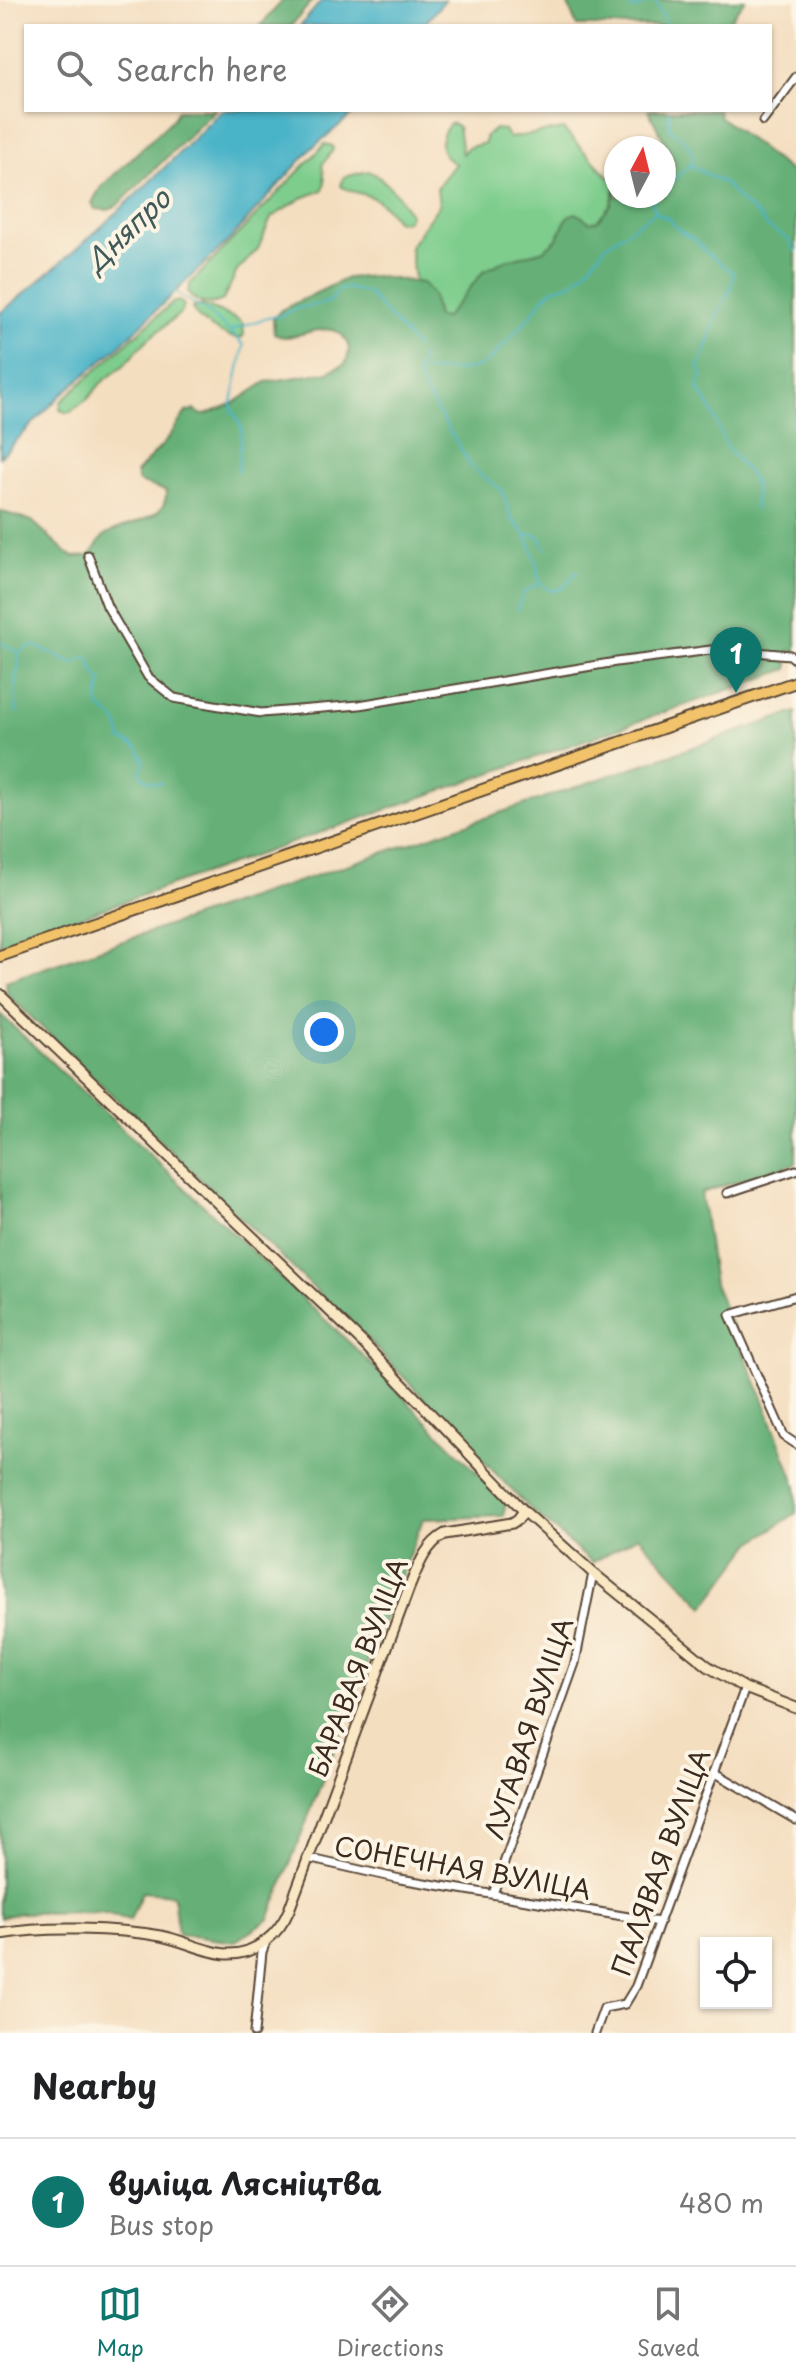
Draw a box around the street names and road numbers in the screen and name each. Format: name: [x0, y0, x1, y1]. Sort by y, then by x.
street label: БАРАВАЯ ВУЛІЦА: [297, 1552, 417, 1782]
street label: ЛУГАВАЯ ВУЛІЦА: [474, 1612, 582, 1844]
street label: ПАЛЯВАЯ ВУЛІЦА: [601, 1743, 719, 1981]
street label: СОНЕЧНАЯ ВУЛІЦА: [332, 1825, 594, 1909]

